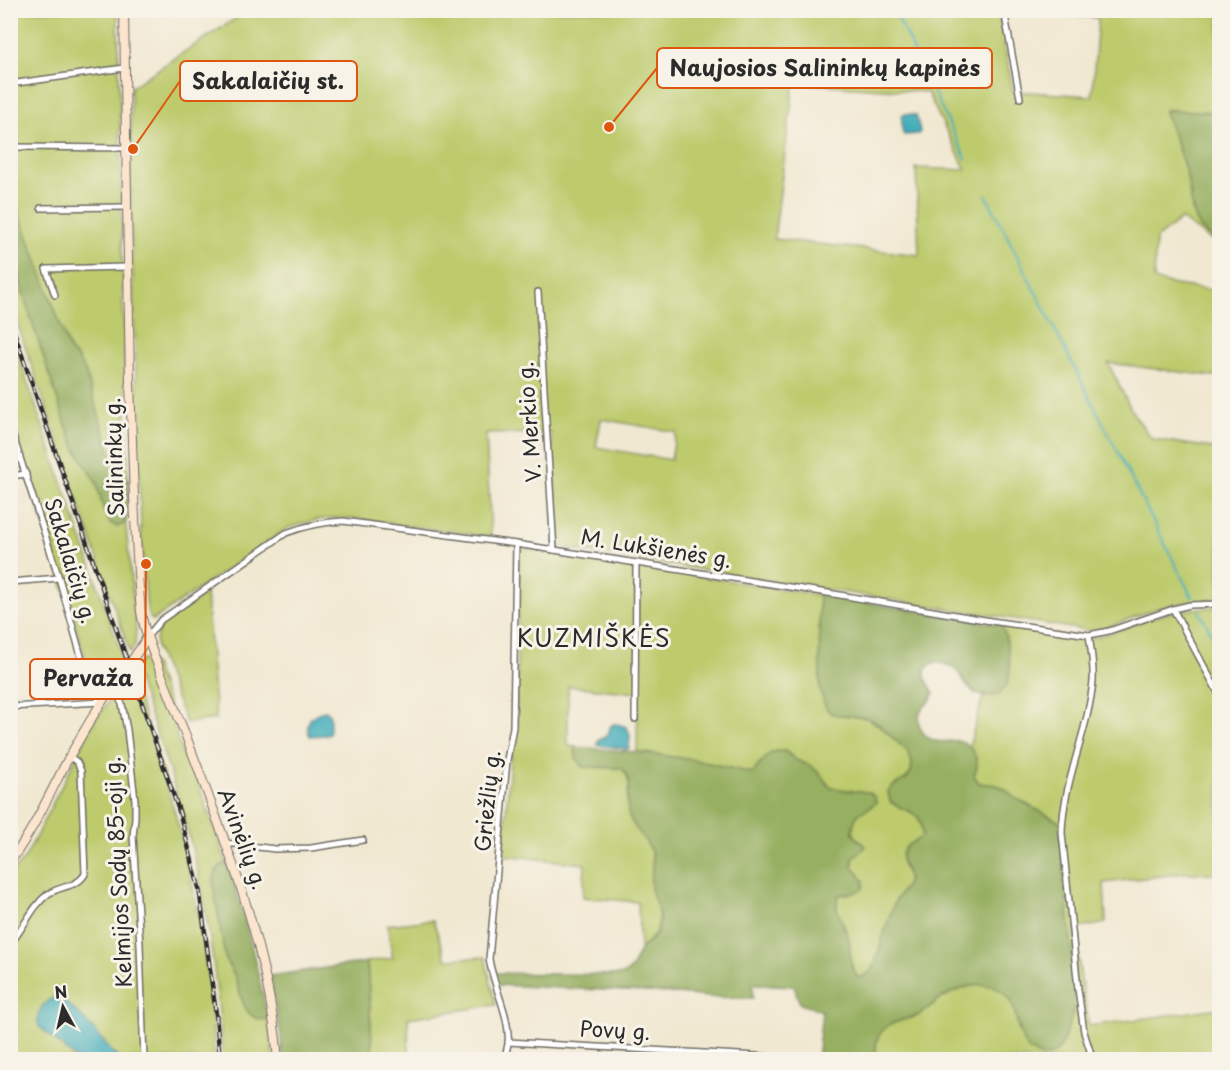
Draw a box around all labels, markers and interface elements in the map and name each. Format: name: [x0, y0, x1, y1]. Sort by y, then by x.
callout: Naujosios Salininkų kapinės: [657, 48, 992, 88]
text: Naujosios Salininkų kapinės: [670, 50, 980, 83]
callout: Sakalaičių st.: [180, 61, 357, 101]
text: Sakalaičių st.: [192, 63, 344, 96]
street label: V. Merkio g.: [508, 361, 548, 484]
street label: Salininkų g.: [95, 397, 131, 517]
street label: Sakalaičių g.: [38, 494, 106, 627]
street label: M. Lukšienės g.: [579, 519, 734, 575]
district label: KUZMIŠKĖS: [517, 619, 671, 655]
callout: Pervaža: [30, 659, 145, 699]
text: Pervaža: [43, 660, 134, 693]
street label: Griežlių g.: [465, 748, 507, 853]
street label: Kelmijos Sodų 85-oji g.: [95, 756, 139, 988]
street label: Avinėlių g.: [211, 783, 277, 894]
north arrow: [33, 977, 93, 1037]
text: N: [53, 978, 69, 1004]
street label: Povų g.: [579, 1011, 651, 1047]

